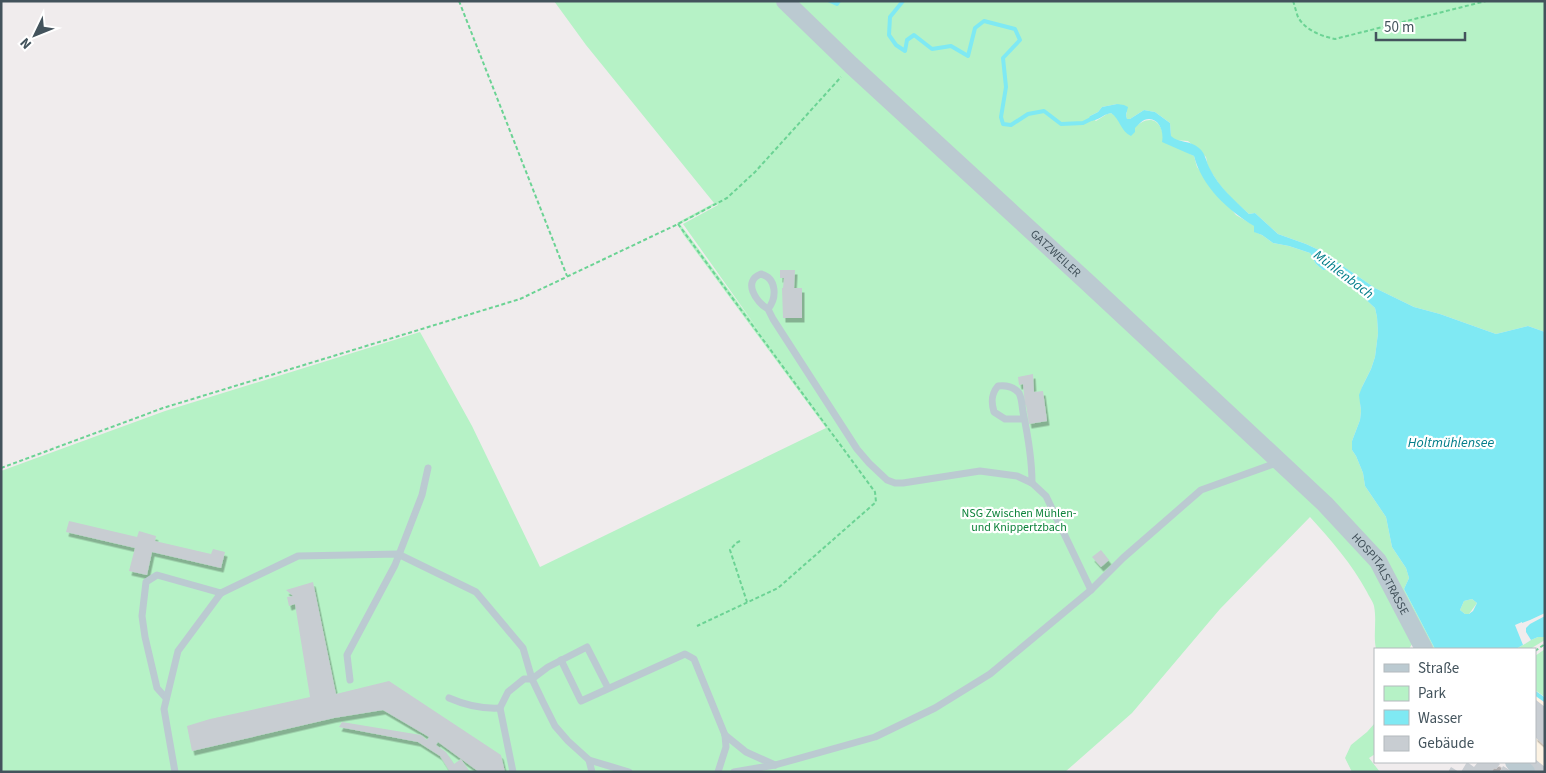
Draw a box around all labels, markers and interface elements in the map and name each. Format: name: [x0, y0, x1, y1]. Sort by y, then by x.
north arrow: [10, 10, 60, 60]
scale bar: [1376, 10, 1465, 42]
text: 50 m: [1384, 17, 1414, 38]
text: N: [16, 33, 37, 53]
street label: GATZWEILER: [1026, 226, 1085, 281]
water label: Mühlenbach: [1309, 246, 1378, 304]
water label: Holtmühlensee: [1408, 433, 1494, 453]
park label: NSG Zwischen Mühlen- und Knippertzbach: [962, 505, 1077, 536]
street label: HOSPITALSTRASSE: [1347, 530, 1413, 618]
legend: [1374, 648, 1536, 763]
text: Straße: [1418, 658, 1459, 679]
text: Park: [1418, 683, 1447, 704]
text: Wasser: [1418, 708, 1463, 729]
text: Gebäude: [1418, 733, 1474, 754]

